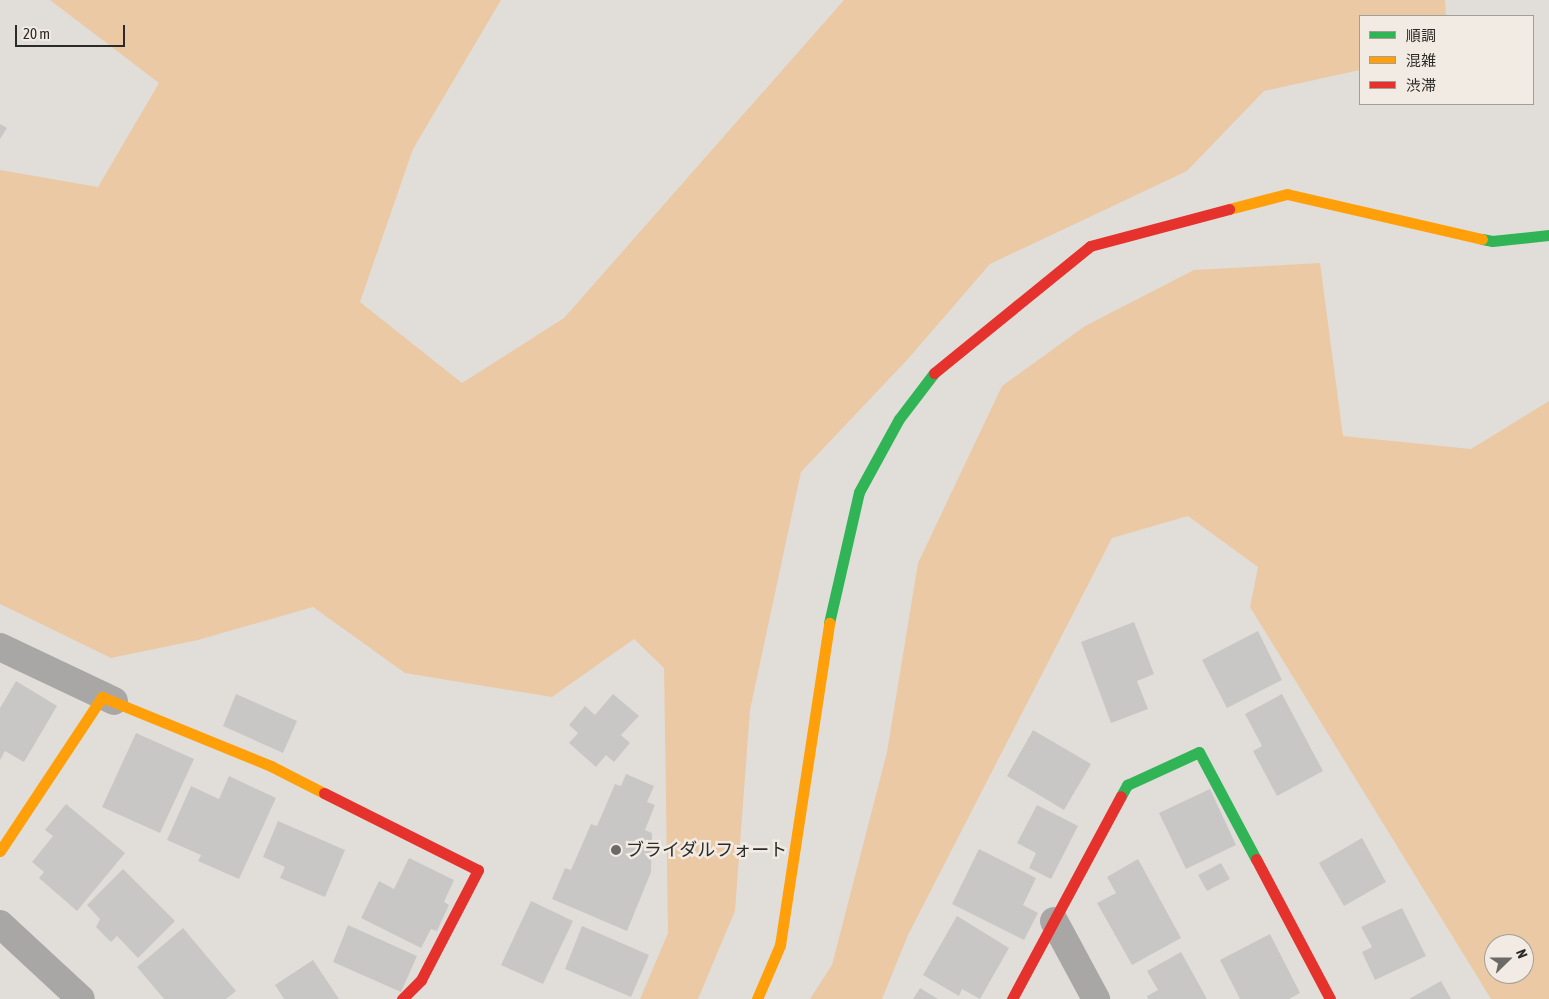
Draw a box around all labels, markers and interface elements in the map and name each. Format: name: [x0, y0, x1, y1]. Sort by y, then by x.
scale bar: [18, 15, 128, 47]
legend: [1359, 15, 1534, 105]
text: 20 m: [23, 25, 50, 42]
text: 順調: [1406, 27, 1436, 44]
text: 混雑: [1406, 52, 1436, 69]
text: 渋滞: [1406, 77, 1436, 94]
place label: ブライダルフォート: [626, 839, 788, 861]
marker: ブライダルフォート: [610, 844, 622, 856]
north arrow: [1484, 934, 1534, 984]
text: N: [1513, 947, 1531, 961]

